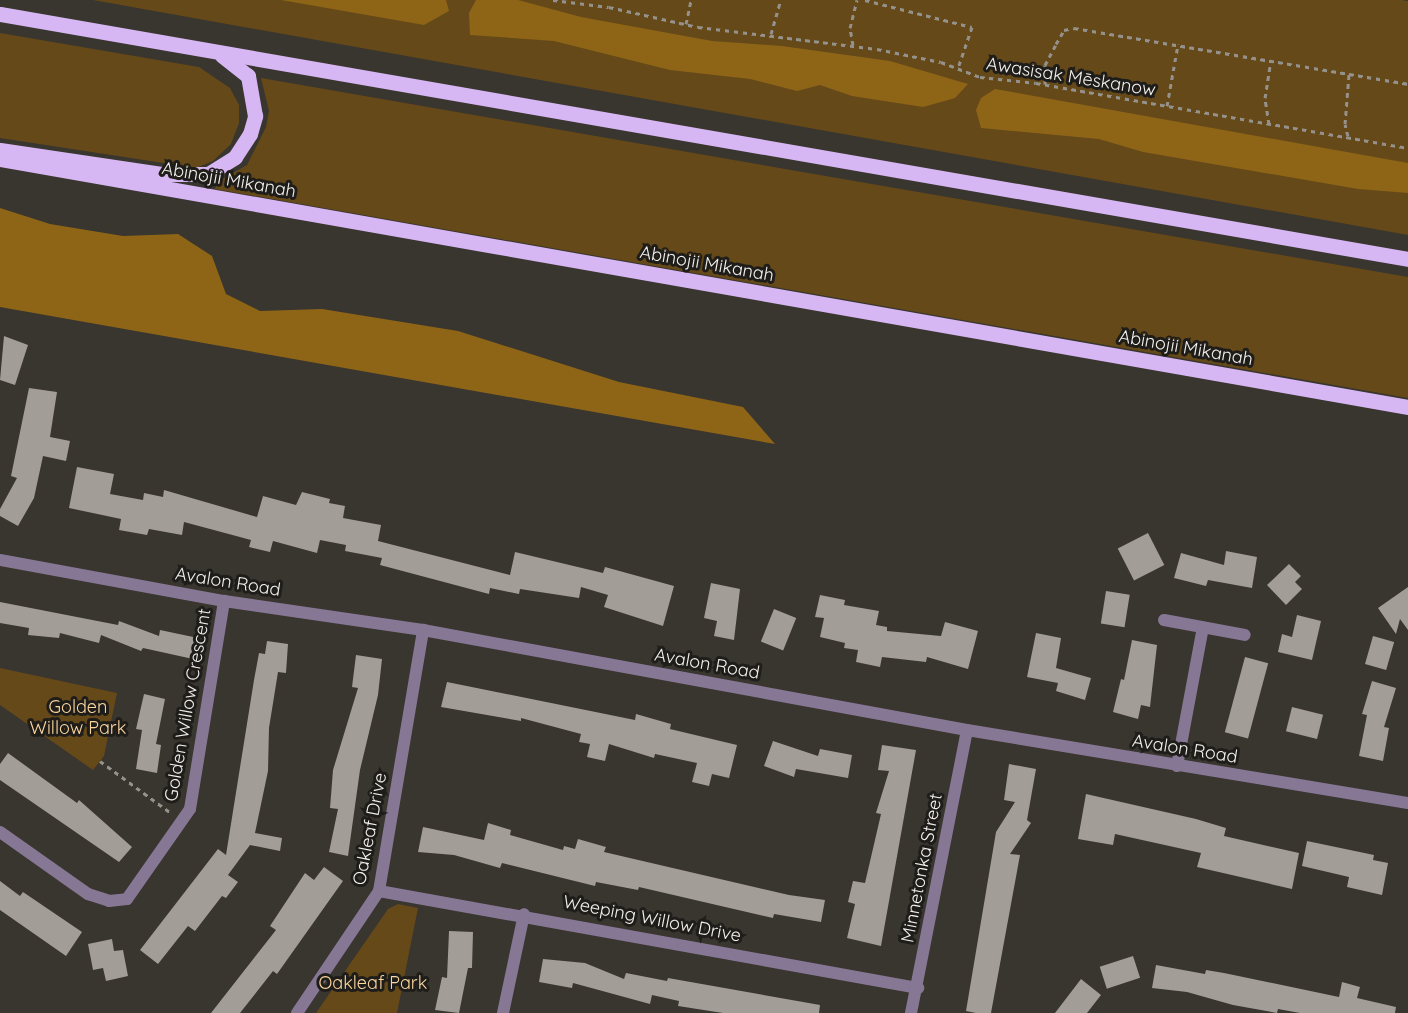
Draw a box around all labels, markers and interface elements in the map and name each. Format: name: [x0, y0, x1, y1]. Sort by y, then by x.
street label: Awasisak Mēskanow: [985, 53, 1157, 101]
street label: Abinojii Mikanah: [160, 158, 298, 202]
street label: Abinojii Mikanah: [638, 242, 776, 286]
street label: Abinojii Mikanah: [1117, 326, 1255, 370]
street label: Avalon Road: [174, 563, 282, 601]
street label: Golden Willow Crescent: [160, 607, 216, 803]
street label: Avalon Road: [653, 644, 761, 684]
park label: Golden Willow Park: [30, 697, 126, 740]
street label: Avalon Road: [1131, 730, 1239, 768]
street label: Oakleaf Drive: [349, 771, 391, 887]
street label: Minnetonka Street: [897, 792, 947, 944]
street label: Weeping Willow Drive: [561, 891, 743, 947]
park label: Oakleaf Park: [319, 972, 427, 994]

